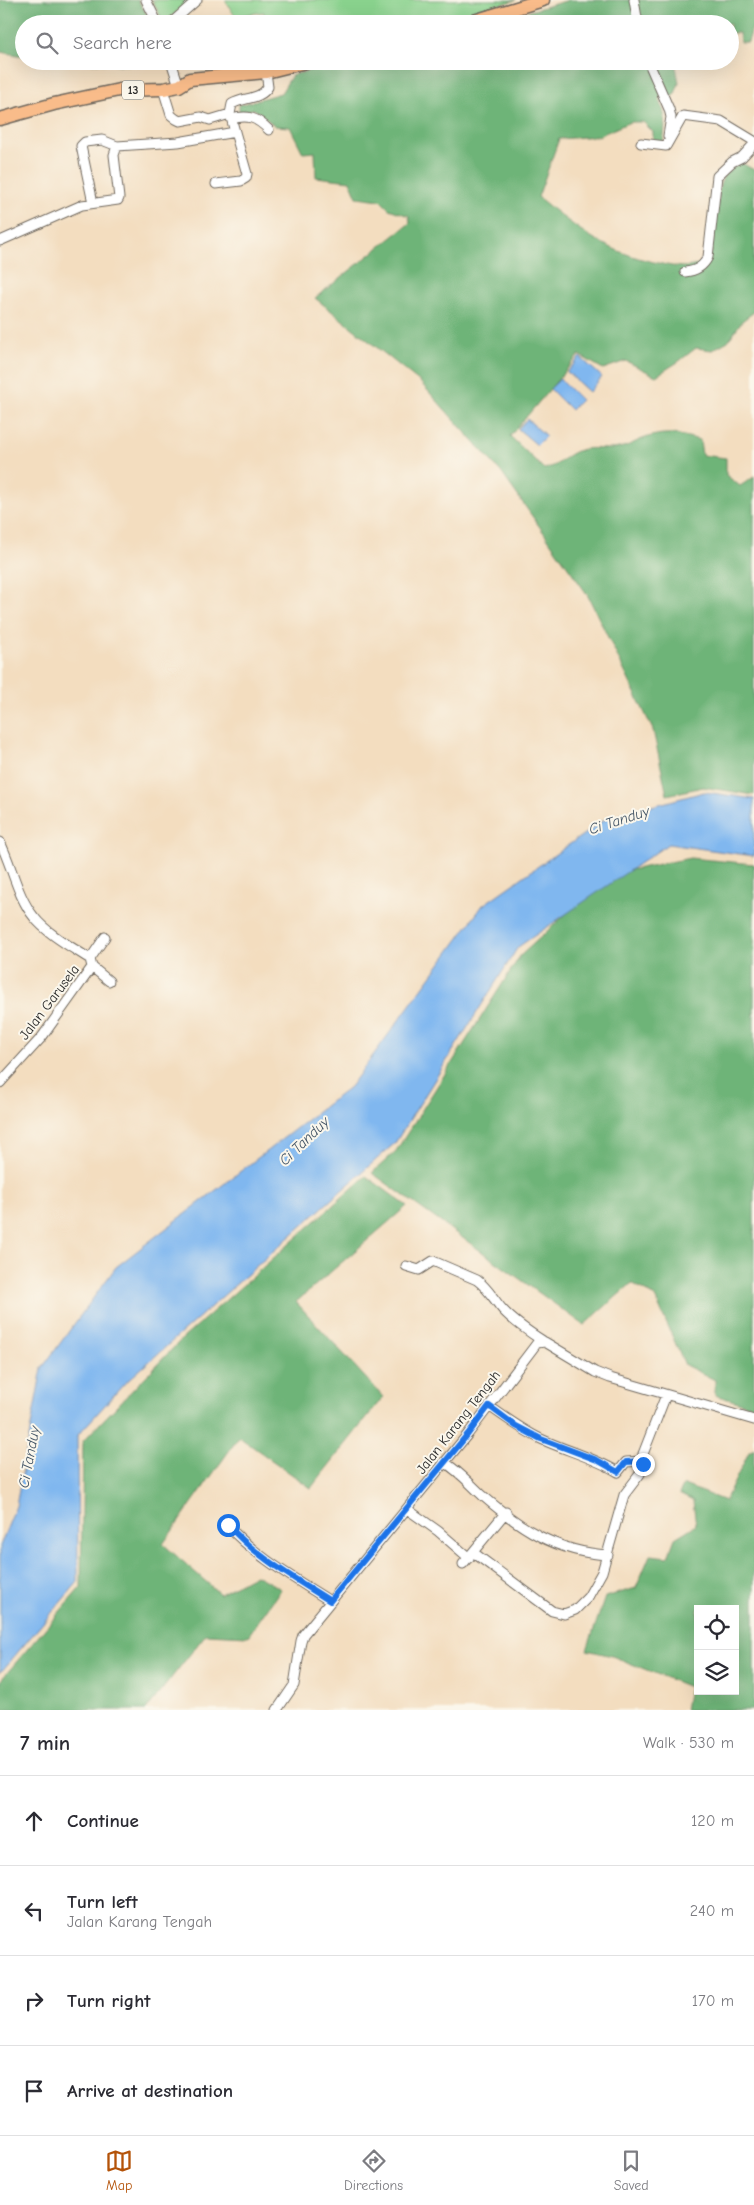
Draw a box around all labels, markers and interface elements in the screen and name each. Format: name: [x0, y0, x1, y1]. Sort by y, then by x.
search box: [15, 15, 739, 70]
icon: search: [33, 29, 61, 57]
text: Search here: [73, 32, 172, 54]
road number: 13: [122, 80, 144, 100]
water label: Ci Tanduy: [586, 801, 653, 838]
street label: Jalan Garusela: [16, 961, 83, 1043]
water label: Ci Tanduy: [275, 1112, 334, 1169]
street label: Jalan Karang Tengah: [413, 1367, 504, 1478]
water label: Ci Tanduy: [14, 1423, 44, 1489]
route end: [632, 1453, 655, 1476]
route start: [217, 1514, 240, 1537]
map controls: [694, 1605, 739, 1695]
button: locate: [694, 1605, 739, 1650]
button: layers: [694, 1650, 739, 1695]
text: 7 min: [20, 1731, 70, 1755]
text: Walk · 530 m: [643, 1734, 734, 1752]
icon: ahead: [20, 1807, 48, 1835]
text: Continue: [67, 1810, 139, 1832]
text: 120 m: [691, 1812, 734, 1830]
text: Turn left: [67, 1891, 138, 1913]
icon: left: [20, 1897, 48, 1925]
text: 240 m: [690, 1902, 734, 1920]
text: Jalan Karang Tengah: [67, 1913, 212, 1931]
icon: right: [20, 1987, 48, 2015]
text: Turn right: [67, 1990, 151, 2012]
text: 170 m: [692, 1992, 734, 2010]
icon: arrive: [20, 2077, 48, 2105]
text: Arrive at destination: [67, 2080, 233, 2102]
tab: Map: [105, 2147, 133, 2194]
tab: Directions: [344, 2147, 403, 2194]
tab: Saved: [614, 2147, 649, 2194]

